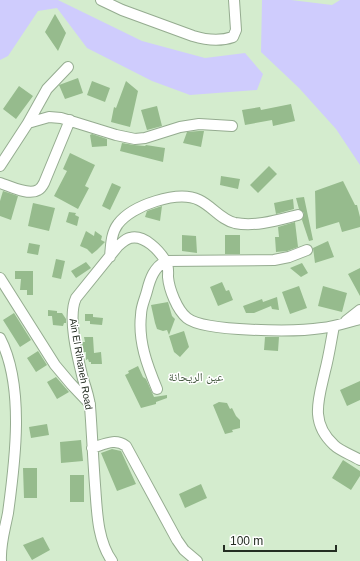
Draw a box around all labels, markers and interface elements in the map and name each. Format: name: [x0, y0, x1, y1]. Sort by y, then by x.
street label: Ain El Rihaneh Road: [68, 317, 94, 411]
district label: عين الريحانة: [169, 370, 223, 384]
scale bar: [224, 527, 336, 553]
text: 100 m: [230, 534, 263, 548]

